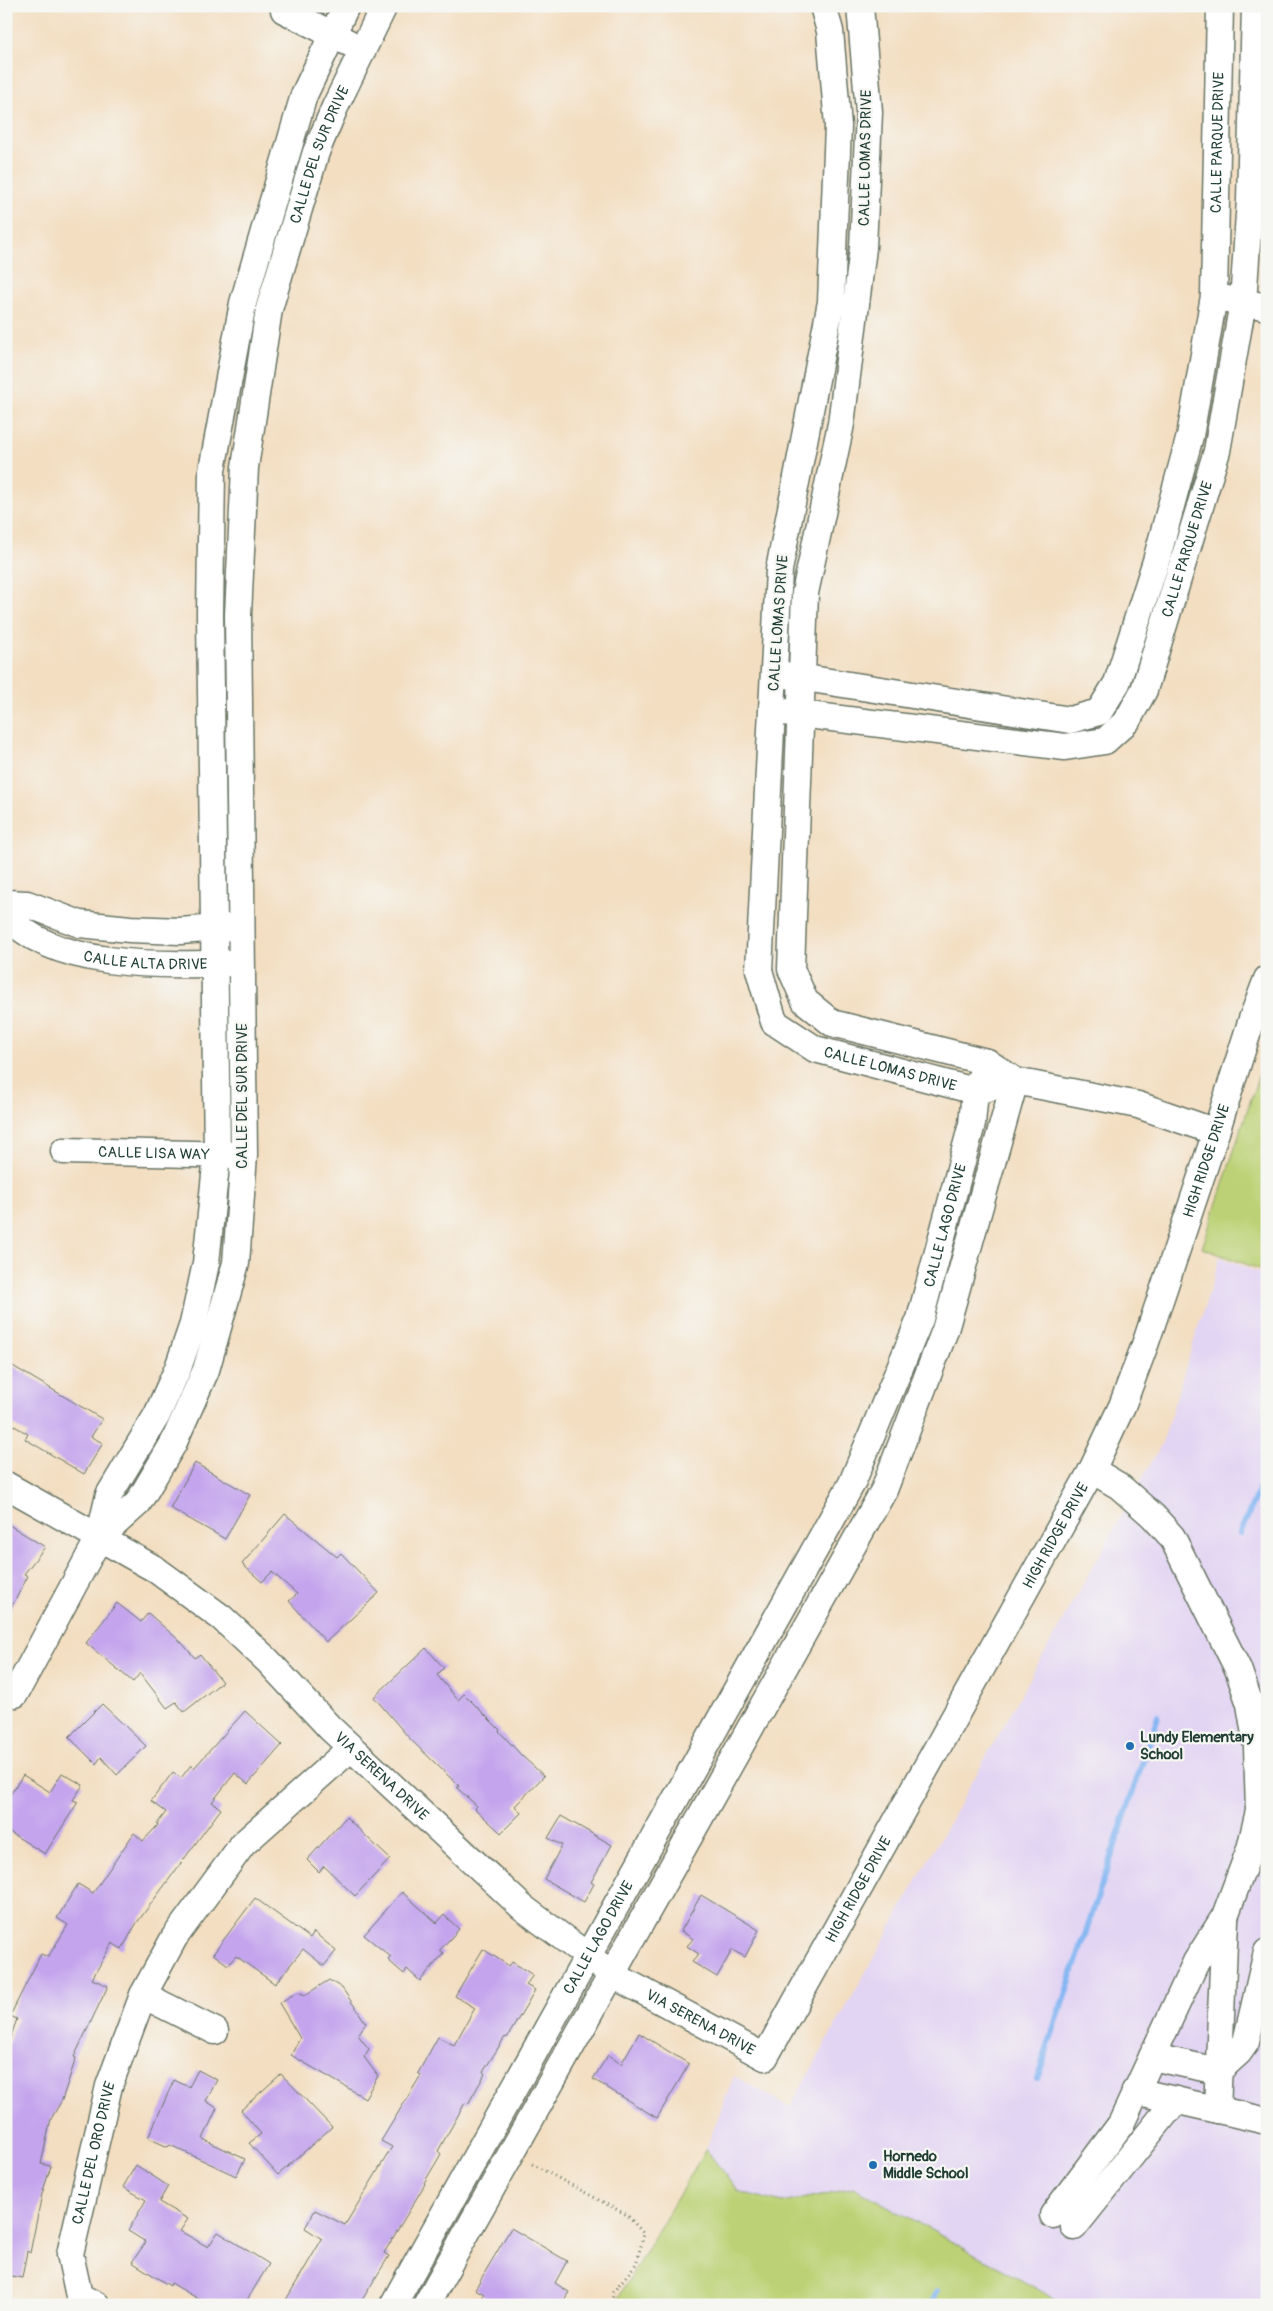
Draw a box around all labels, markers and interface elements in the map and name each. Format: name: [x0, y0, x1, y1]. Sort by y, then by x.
street label: CALLE PARQUE DRIVE: [1207, 71, 1229, 213]
street label: CALLE DEL SUR DRIVE: [286, 82, 354, 226]
street label: CALLE LOMAS DRIVE: [855, 89, 876, 226]
street label: CALLE PARQUE DRIVE: [1158, 479, 1217, 620]
street label: CALLE LOMAS DRIVE: [764, 554, 793, 692]
street label: CALLE ALTA DRIVE: [82, 947, 208, 974]
street label: CALLE DEL SUR DRIVE: [233, 1023, 252, 1169]
street label: CALLE LOMAS DRIVE: [822, 1043, 959, 1096]
street label: HIGH RIDGE DRIVE: [1179, 1102, 1234, 1220]
street label: CALLE LISA WAY: [98, 1143, 210, 1164]
street label: CALLE LAGO DRIVE: [920, 1161, 971, 1289]
street label: HIGH RIDGE DRIVE: [1019, 1479, 1093, 1592]
street label: VIA SERENA DRIVE: [330, 1728, 433, 1825]
place label: Lundy Elementary School: [1140, 1728, 1254, 1764]
marker: Lundy Elementary School: [1124, 1740, 1136, 1752]
street label: HIGH RIDGE DRIVE: [822, 1833, 896, 1946]
street label: CALLE LAGO DRIVE: [559, 1877, 638, 1998]
street label: VIA SERENA DRIVE: [642, 1985, 759, 2060]
street label: CALLE DEL ORO DRIVE: [68, 2079, 120, 2226]
place label: Hornedo Middle School: [883, 2147, 968, 2183]
marker: Hornedo Middle School: [867, 2159, 879, 2171]

